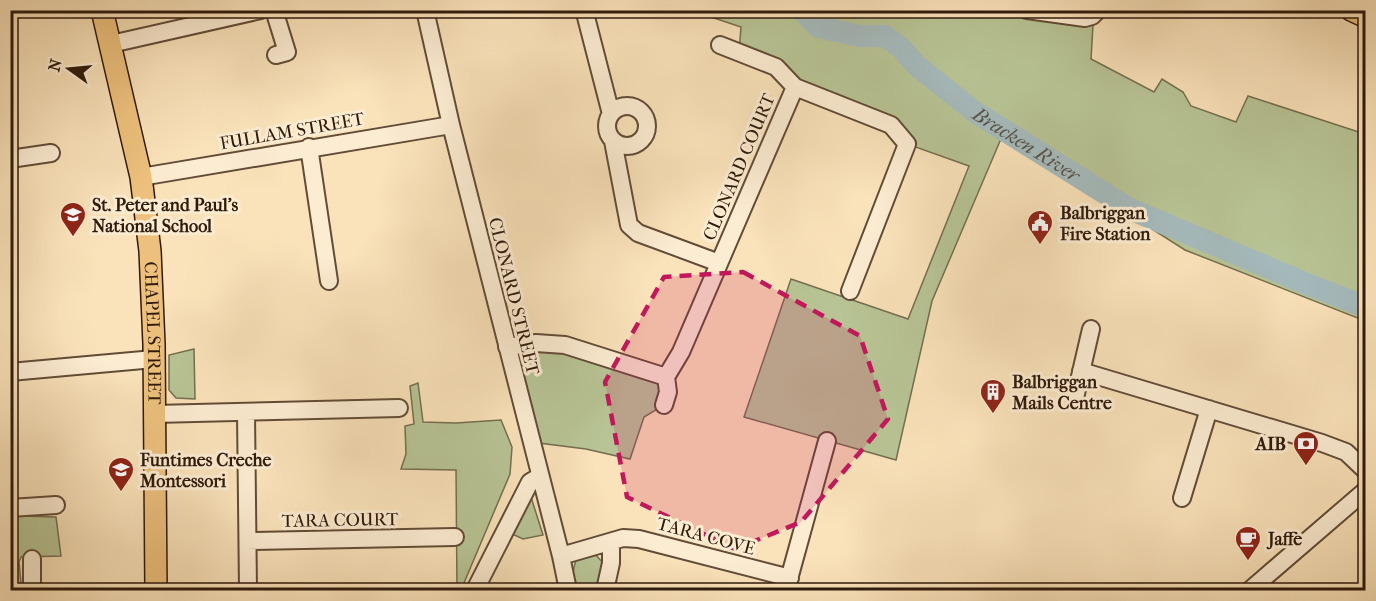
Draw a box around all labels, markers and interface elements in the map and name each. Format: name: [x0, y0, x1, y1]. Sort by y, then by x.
north arrow: [39, 39, 99, 99]
text: N: [44, 56, 66, 74]
street label: CLONARD COURT: [699, 90, 780, 244]
water label: Bracken River: [967, 102, 1086, 188]
street label: FULLAM STREET: [218, 108, 367, 155]
place label: St. Peter and Paul's National School: [92, 195, 238, 237]
school or university icon: St. Peter and Paul's National School: [58, 200, 88, 238]
place label: Balbriggan Fire Station: [1059, 203, 1151, 245]
public building icon: Balbriggan Fire Station: [1025, 208, 1055, 246]
street label: CLONARD STREET: [484, 215, 543, 378]
street label: CHAPEL STREET: [139, 261, 164, 405]
place label: Balbriggan Mails Centre: [1011, 372, 1112, 414]
building icon: Balbriggan Mails Centre: [978, 377, 1008, 415]
bank icon: AIB: [1291, 429, 1321, 467]
place label: AIB: [1255, 434, 1286, 455]
place label: Funtimes Creche Montessori: [139, 450, 272, 492]
school or university icon: Funtimes Creche Montessori: [106, 455, 136, 493]
street label: TARA COURT: [281, 509, 399, 532]
street label: TARA COVE: [655, 513, 757, 560]
cafe icon: Jaffe: [1233, 524, 1263, 562]
place label: Jaffe: [1266, 529, 1302, 550]

